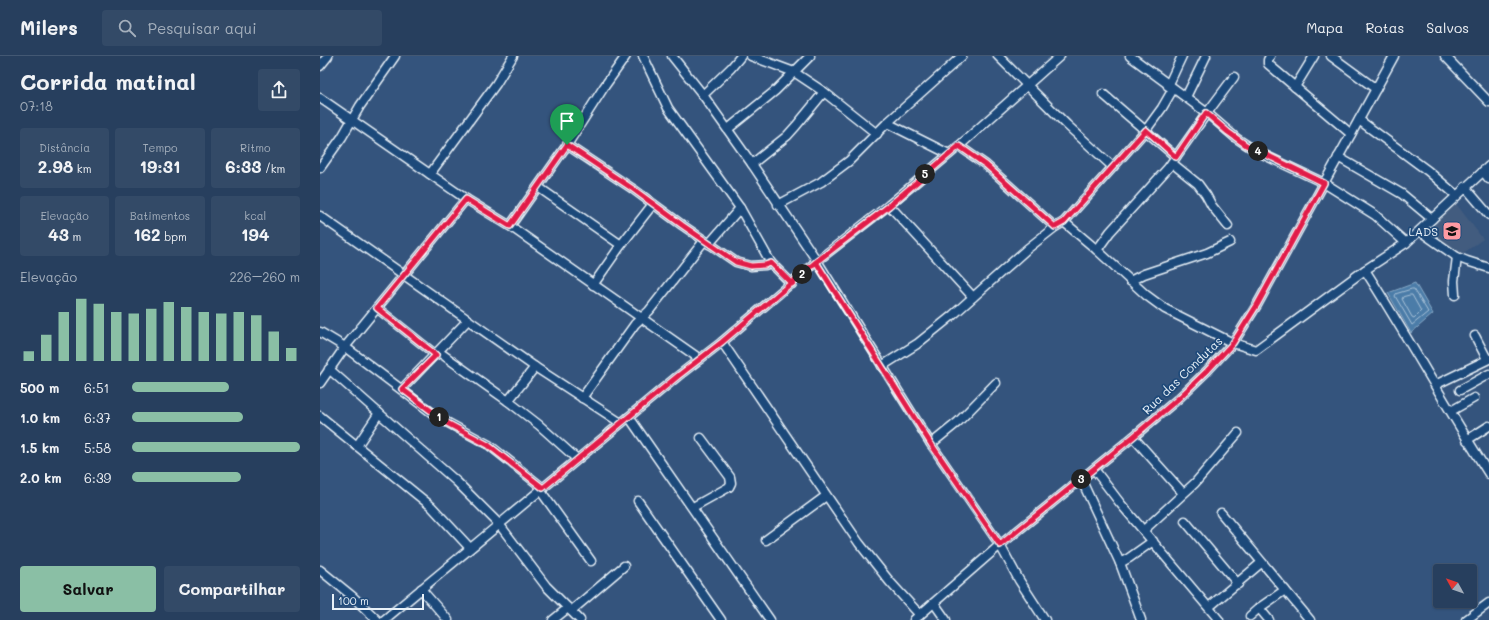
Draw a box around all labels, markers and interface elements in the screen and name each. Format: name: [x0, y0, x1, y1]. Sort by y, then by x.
search box: [102, 10, 382, 46]
text: Milers: [20, 15, 78, 40]
icon: search: [116, 17, 138, 39]
text: Pesquisar aqui: [148, 18, 257, 38]
text: Mapa: [1306, 18, 1343, 37]
text: Rotas: [1365, 18, 1404, 37]
text: Salvos: [1426, 18, 1469, 37]
text: Corrida matinal: [20, 67, 196, 96]
button: share: [258, 69, 300, 111]
text: 07:18: [20, 97, 53, 114]
pin: [550, 104, 584, 145]
icon: arrive: [556, 110, 578, 132]
text: Distância: [39, 140, 90, 155]
text: Tempo: [142, 140, 178, 155]
text: Ritmo: [240, 140, 271, 155]
pin: 4: [1248, 141, 1268, 161]
text: 4: [1255, 143, 1261, 158]
text: 2.98: [38, 155, 73, 177]
text: 19:31: [140, 155, 180, 177]
text: 6:33: [225, 155, 261, 177]
text: km: [73, 161, 91, 176]
text: /km: [261, 161, 285, 176]
pin: 5: [915, 164, 935, 184]
text: 5: [922, 166, 928, 181]
text: Elevação: [40, 208, 89, 223]
text: Batimentos: [130, 208, 190, 223]
text: kcal: [244, 208, 266, 223]
school or university icon: LADS: [1441, 220, 1463, 242]
text: 43: [48, 223, 69, 245]
text: 162: [133, 223, 161, 245]
text: 194: [241, 223, 270, 245]
place label: LADS: [1408, 223, 1438, 239]
text: m: [69, 229, 81, 244]
text: bpm: [161, 229, 187, 244]
pin: 2: [792, 264, 812, 284]
text: 2: [799, 266, 805, 281]
text: Elevação: [20, 268, 77, 285]
text: 226–260 m: [229, 268, 300, 285]
street label: Rua das Condutas: [1139, 333, 1226, 417]
text: 500 m: [20, 379, 59, 396]
text: 6:51: [84, 379, 109, 396]
pin: 1: [429, 407, 449, 427]
text: 1.0 km: [20, 409, 60, 426]
text: 6:37: [84, 409, 111, 426]
text: 1: [437, 409, 441, 424]
text: 1.5 km: [20, 439, 59, 456]
text: 5:58: [84, 439, 111, 456]
text: 2.0 km: [20, 469, 62, 486]
text: 6:39: [84, 469, 111, 486]
pin: 3: [1071, 469, 1091, 489]
text: 3: [1078, 471, 1084, 486]
north arrow: [1433, 564, 1477, 608]
map controls: [1433, 564, 1477, 608]
button: Salvar: [20, 566, 156, 612]
button: Compartilhar: [164, 566, 300, 612]
scale bar: [332, 592, 424, 611]
text: 100 m: [338, 593, 369, 608]

